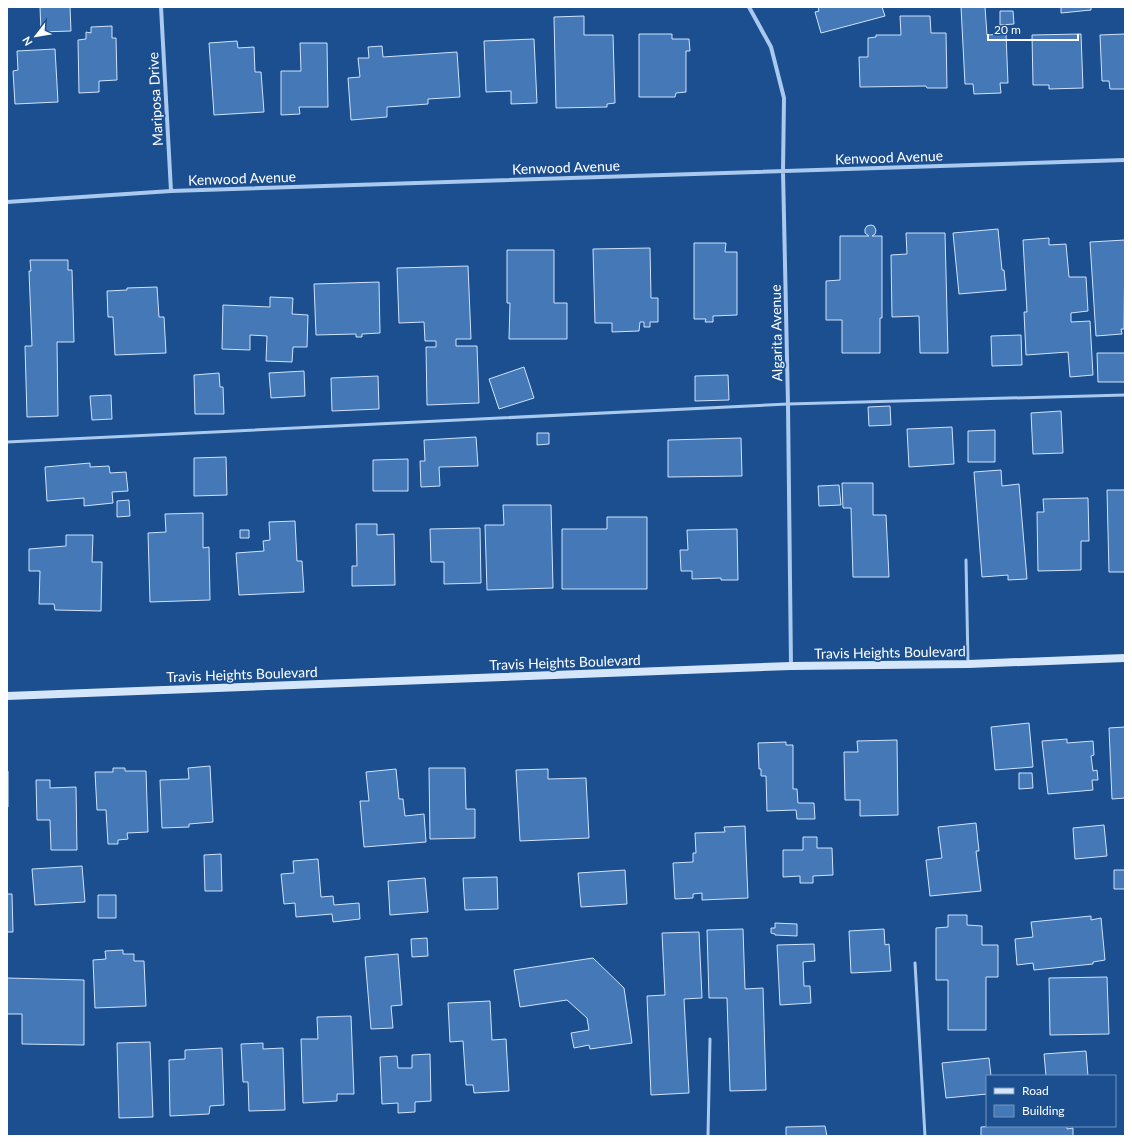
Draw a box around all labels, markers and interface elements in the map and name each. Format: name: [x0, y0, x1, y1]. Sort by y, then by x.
north arrow: [16, 16, 56, 56]
scale bar: [988, 16, 1078, 42]
text: 20 m: [994, 22, 1021, 37]
text: N: [19, 34, 35, 48]
street label: Mariposa Drive: [144, 52, 166, 146]
street label: Kenwood Avenue: [835, 147, 943, 167]
street label: Kenwood Avenue: [512, 157, 620, 177]
street label: Kenwood Avenue: [188, 168, 296, 188]
street label: Algarita Avenue: [767, 284, 785, 382]
street label: Travis Heights Boulevard: [814, 642, 966, 662]
street label: Travis Heights Boulevard: [489, 651, 641, 673]
street label: Travis Heights Boulevard: [166, 663, 318, 685]
legend: [986, 1075, 1116, 1127]
text: Road: [1022, 1083, 1049, 1098]
text: Building: [1022, 1103, 1065, 1118]

